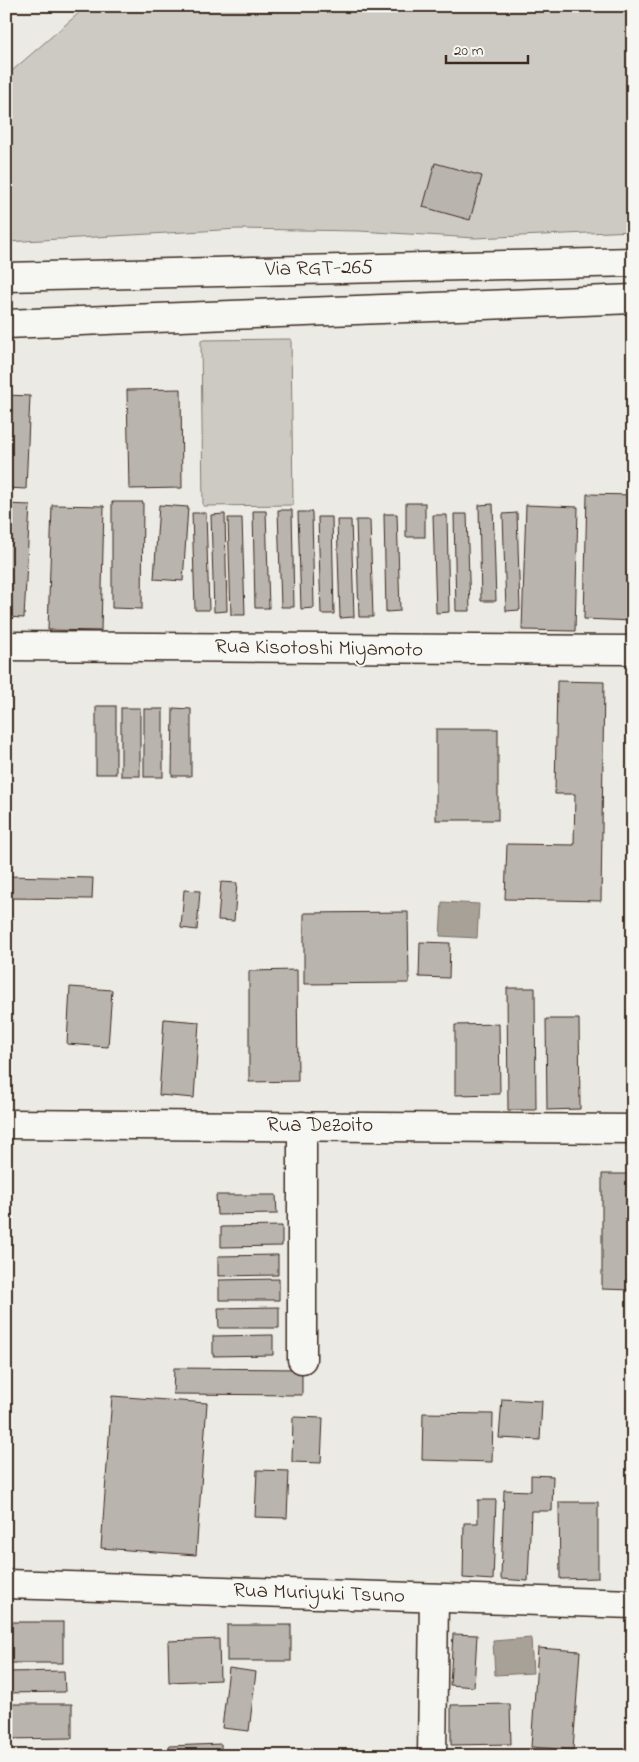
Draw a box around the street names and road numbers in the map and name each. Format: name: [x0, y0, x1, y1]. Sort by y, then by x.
street label: Via RGT-265: [264, 253, 373, 285]
street label: Rua Kisotoshi Miyamoto: [215, 632, 423, 668]
street label: Rua Dezoito: [267, 1111, 373, 1141]
street label: Rua Muriyuki Tsuno: [233, 1576, 405, 1614]

